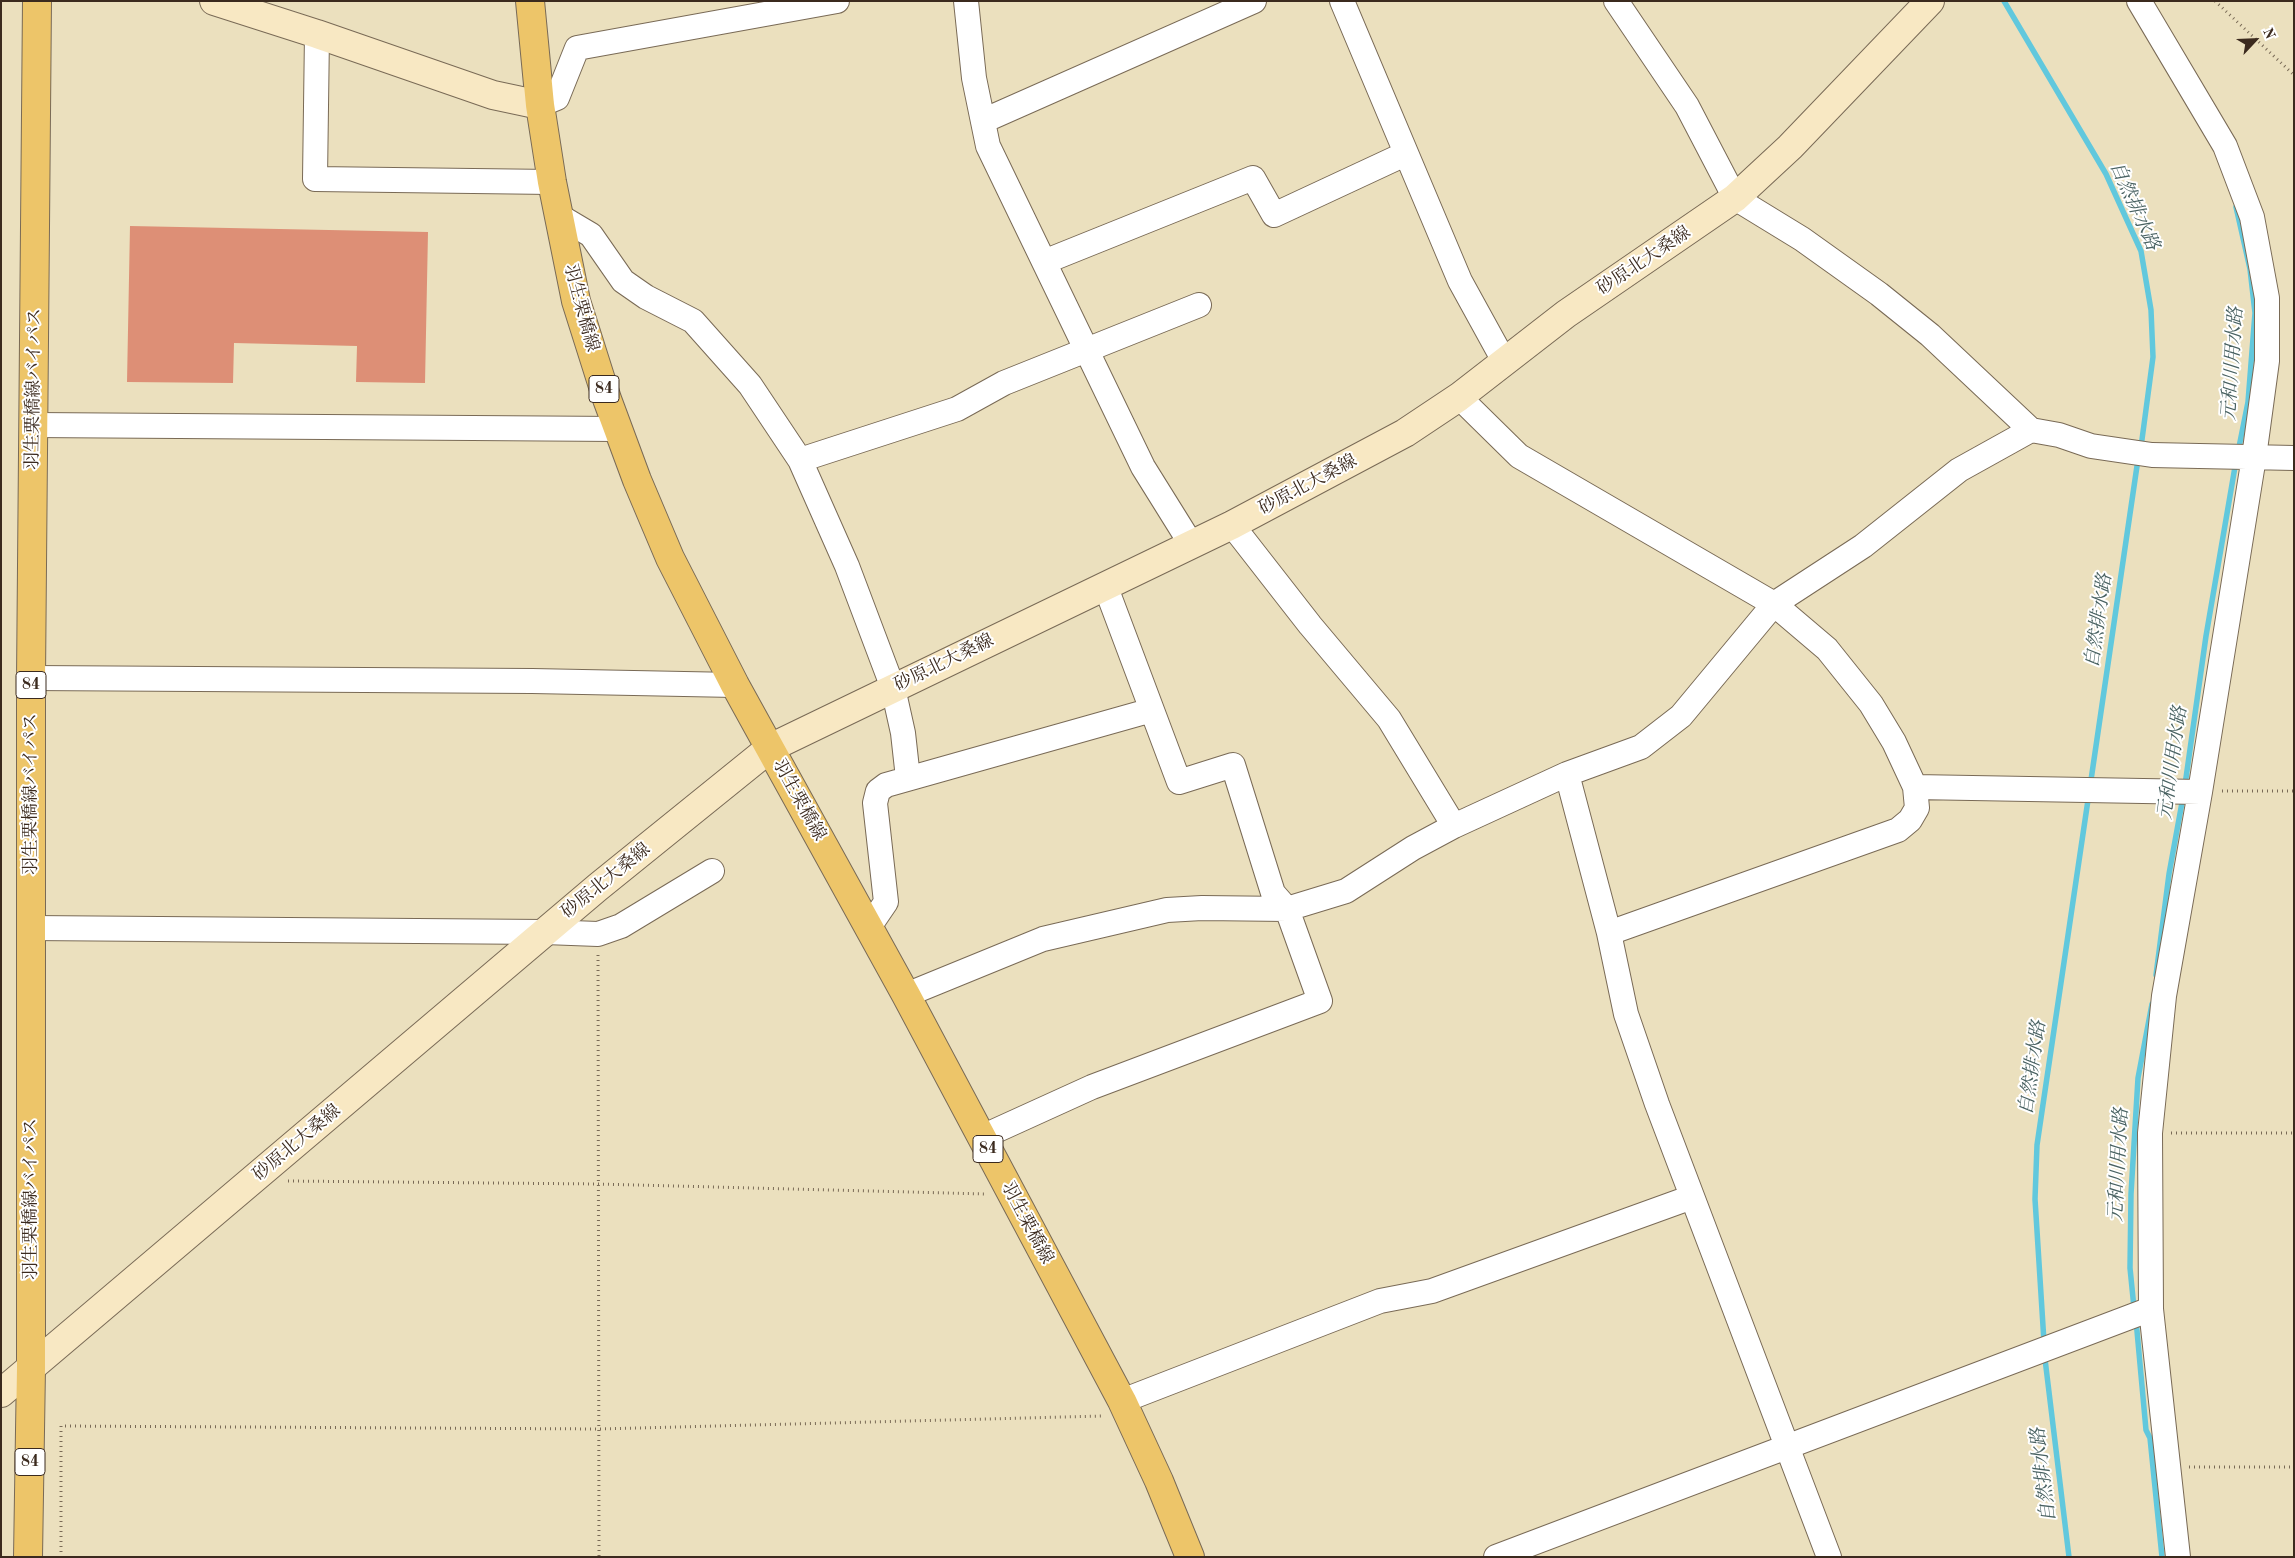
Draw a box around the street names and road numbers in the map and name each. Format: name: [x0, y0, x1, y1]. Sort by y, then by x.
street label: 砂原北大桑線: [1593, 222, 1695, 300]
street label: 羽生栗橋線: [559, 262, 603, 354]
street label: 羽生栗橋線バイパス: [22, 308, 46, 470]
road number: 84: [589, 376, 619, 402]
street label: 砂原北大桑線: [1255, 450, 1361, 520]
street label: 砂原北大桑線: [891, 630, 997, 696]
road number: 84: [16, 672, 46, 698]
street label: 羽生栗橋線バイパス: [20, 713, 42, 875]
street label: 羽生栗橋線: [768, 755, 830, 845]
street label: 砂原北大桑線: [557, 839, 655, 923]
street label: 砂原北大桑線: [249, 1100, 345, 1186]
street label: 羽生栗橋線バイパス: [20, 1118, 42, 1280]
road number: 84: [973, 1136, 1003, 1162]
street label: 羽生栗橋線: [996, 1178, 1058, 1268]
road number: 84: [15, 1448, 45, 1475]

